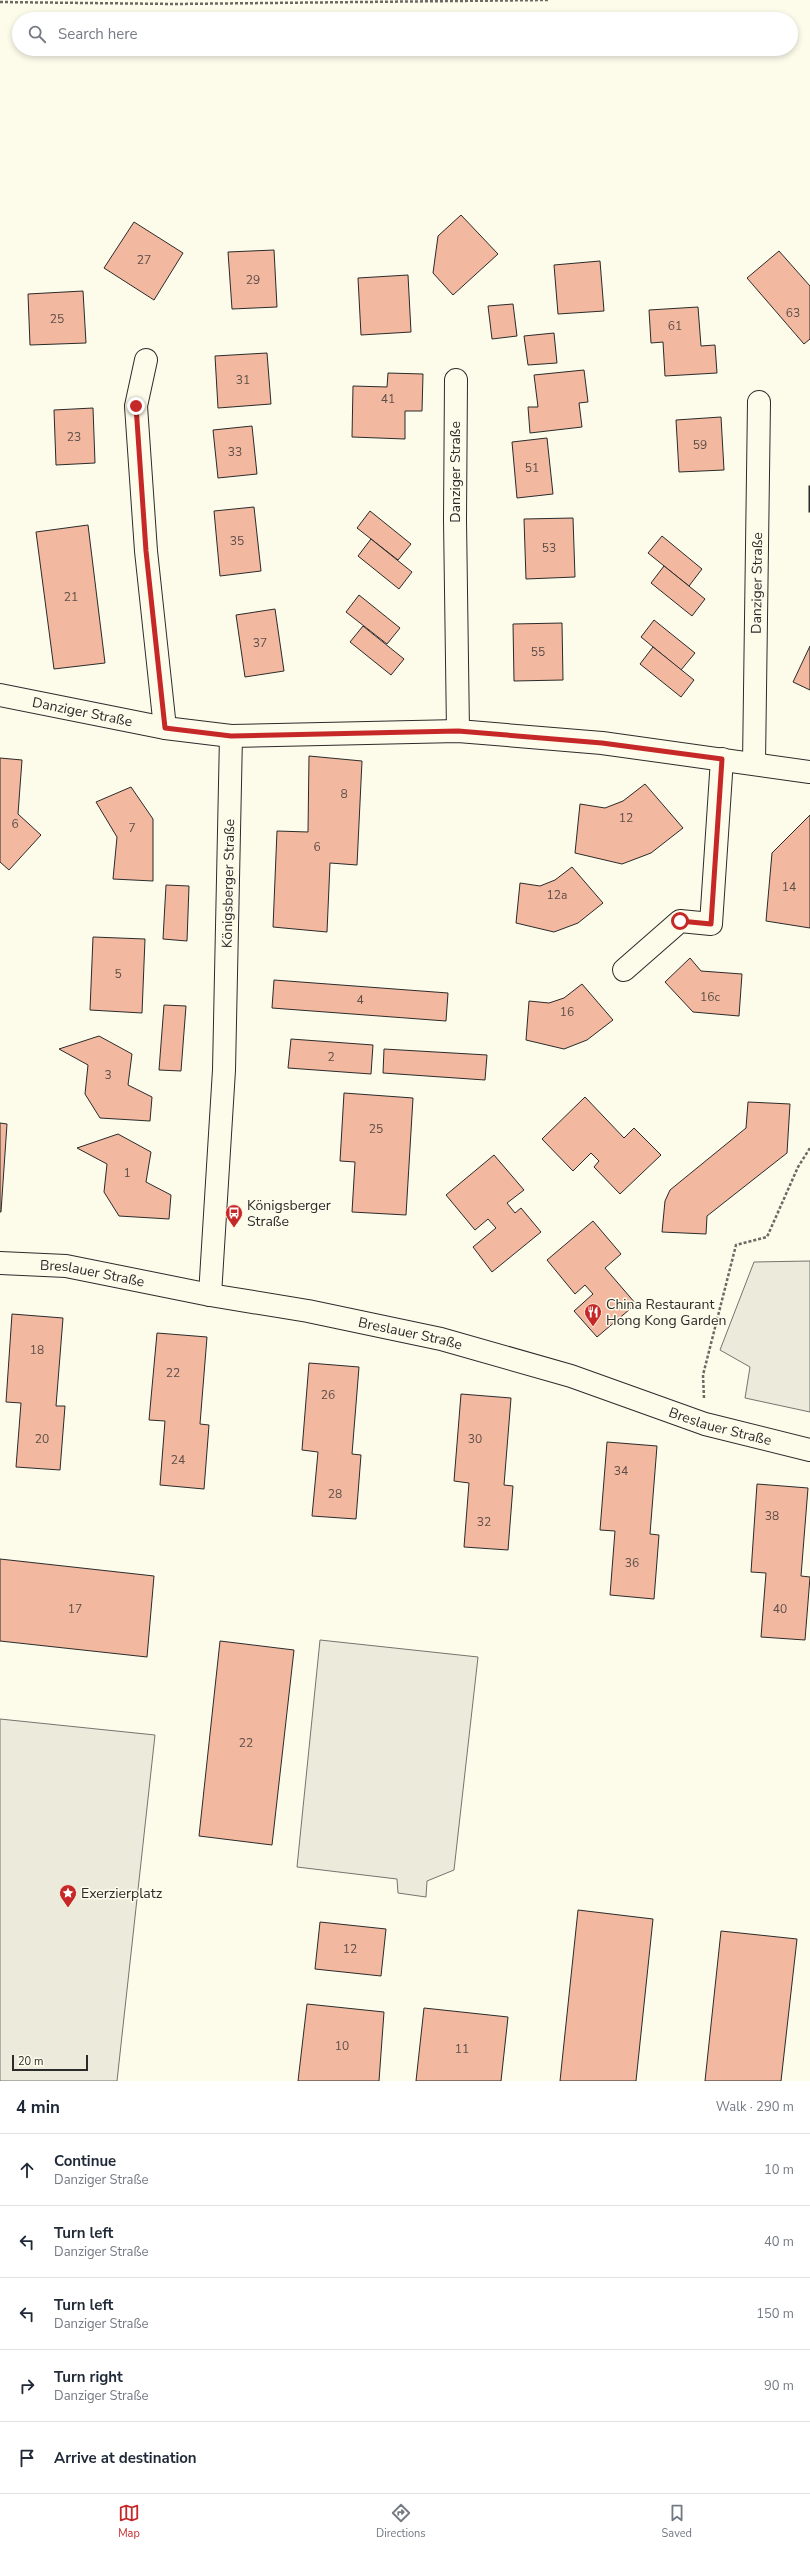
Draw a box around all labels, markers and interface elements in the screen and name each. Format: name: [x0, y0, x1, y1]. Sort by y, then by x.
search box: [12, 12, 798, 56]
icon: search: [26, 23, 48, 45]
text: Search here: [58, 24, 138, 44]
house number: 27: [137, 252, 151, 268]
house number: 29: [246, 272, 260, 288]
house number: 63: [786, 305, 800, 321]
house number: 25: [50, 311, 64, 327]
house number: 61: [668, 318, 682, 334]
house number: 31: [236, 372, 250, 388]
house number: 41: [381, 391, 395, 407]
route end: [127, 397, 145, 415]
street label: Danziger Straße: [446, 421, 465, 523]
house number: 23: [67, 429, 81, 445]
house number: 59: [693, 437, 707, 453]
house number: 33: [228, 444, 242, 460]
house number: 51: [525, 460, 539, 476]
street label: Danziger Straße: [746, 532, 767, 634]
house number: 35: [230, 533, 244, 549]
house number: 53: [542, 540, 556, 556]
house number: 21: [64, 589, 78, 605]
house number: 37: [253, 635, 267, 651]
house number: 55: [531, 644, 545, 660]
street label: Danziger Straße: [31, 692, 134, 731]
house number: 8: [340, 786, 348, 802]
house number: 12: [619, 810, 633, 826]
house number: 6: [11, 816, 19, 832]
street label: Königsberger Straße: [217, 819, 239, 948]
house number: 7: [128, 820, 136, 836]
house number: 6: [313, 839, 321, 855]
house number: 14: [782, 879, 796, 895]
house number: 12a: [547, 887, 567, 903]
route start: [671, 912, 689, 930]
house number: 5: [114, 966, 122, 982]
house number: 16c: [700, 989, 720, 1005]
house number: 4: [356, 992, 364, 1008]
house number: 16: [560, 1004, 574, 1020]
house number: 2: [327, 1049, 335, 1065]
house number: 3: [104, 1067, 112, 1083]
house number: 25: [369, 1121, 383, 1137]
house number: 1: [123, 1165, 131, 1181]
place label: Königsberger Straße: [247, 1196, 331, 1231]
bus stop icon: Königsberger Straße: [224, 1203, 244, 1228]
street label: Breslauer Straße: [39, 1255, 146, 1291]
place label: China Restaurant Hong Kong Garden: [606, 1295, 726, 1330]
restaurant icon: China Restaurant Hong Kong Garden: [583, 1302, 603, 1327]
street label: Breslauer Straße: [357, 1312, 465, 1354]
house number: 18: [30, 1342, 44, 1358]
house number: 22: [166, 1365, 180, 1381]
house number: 26: [321, 1387, 335, 1403]
street label: Breslauer Straße: [666, 1402, 774, 1450]
house number: 20: [35, 1431, 49, 1447]
house number: 30: [468, 1431, 482, 1447]
house number: 24: [171, 1452, 185, 1468]
house number: 34: [614, 1463, 628, 1479]
house number: 28: [328, 1486, 342, 1502]
house number: 38: [765, 1508, 779, 1524]
house number: 32: [477, 1514, 491, 1530]
house number: 36: [625, 1555, 639, 1571]
house number: 17: [68, 1601, 82, 1617]
house number: 40: [773, 1601, 787, 1617]
house number: 22: [239, 1735, 253, 1751]
place icon: Exerzierplatz: [58, 1883, 78, 1908]
place label: Exerzierplatz: [81, 1884, 163, 1903]
house number: 12: [343, 1941, 357, 1957]
house number: 10: [335, 2038, 349, 2054]
house number: 11: [455, 2041, 469, 2057]
scale bar: [12, 2053, 88, 2072]
text: 20 m: [18, 2054, 43, 2069]
text: 4 min: [16, 2096, 60, 2119]
text: Walk · 290 m: [716, 2098, 794, 2116]
text: Continue: [54, 2151, 116, 2171]
icon: ahead: [16, 2159, 38, 2181]
text: 10 m: [764, 2161, 794, 2179]
text: Danziger Straße: [54, 2171, 148, 2189]
text: Turn left: [54, 2223, 113, 2243]
icon: left: [16, 2231, 38, 2253]
text: 40 m: [764, 2233, 794, 2251]
text: Danziger Straße: [54, 2243, 148, 2261]
text: Turn left: [54, 2295, 113, 2315]
icon: left: [16, 2303, 38, 2325]
text: 150 m: [756, 2305, 794, 2323]
text: Danziger Straße: [54, 2315, 148, 2333]
text: Turn right: [54, 2367, 123, 2387]
icon: right: [16, 2375, 38, 2397]
text: 90 m: [764, 2377, 794, 2395]
text: Danziger Straße: [54, 2387, 148, 2405]
icon: arrive: [16, 2447, 38, 2469]
text: Arrive at destination: [54, 2448, 197, 2468]
tab: Map: [118, 2502, 140, 2541]
tab: Directions: [376, 2502, 426, 2541]
tab: Saved: [662, 2502, 692, 2541]

